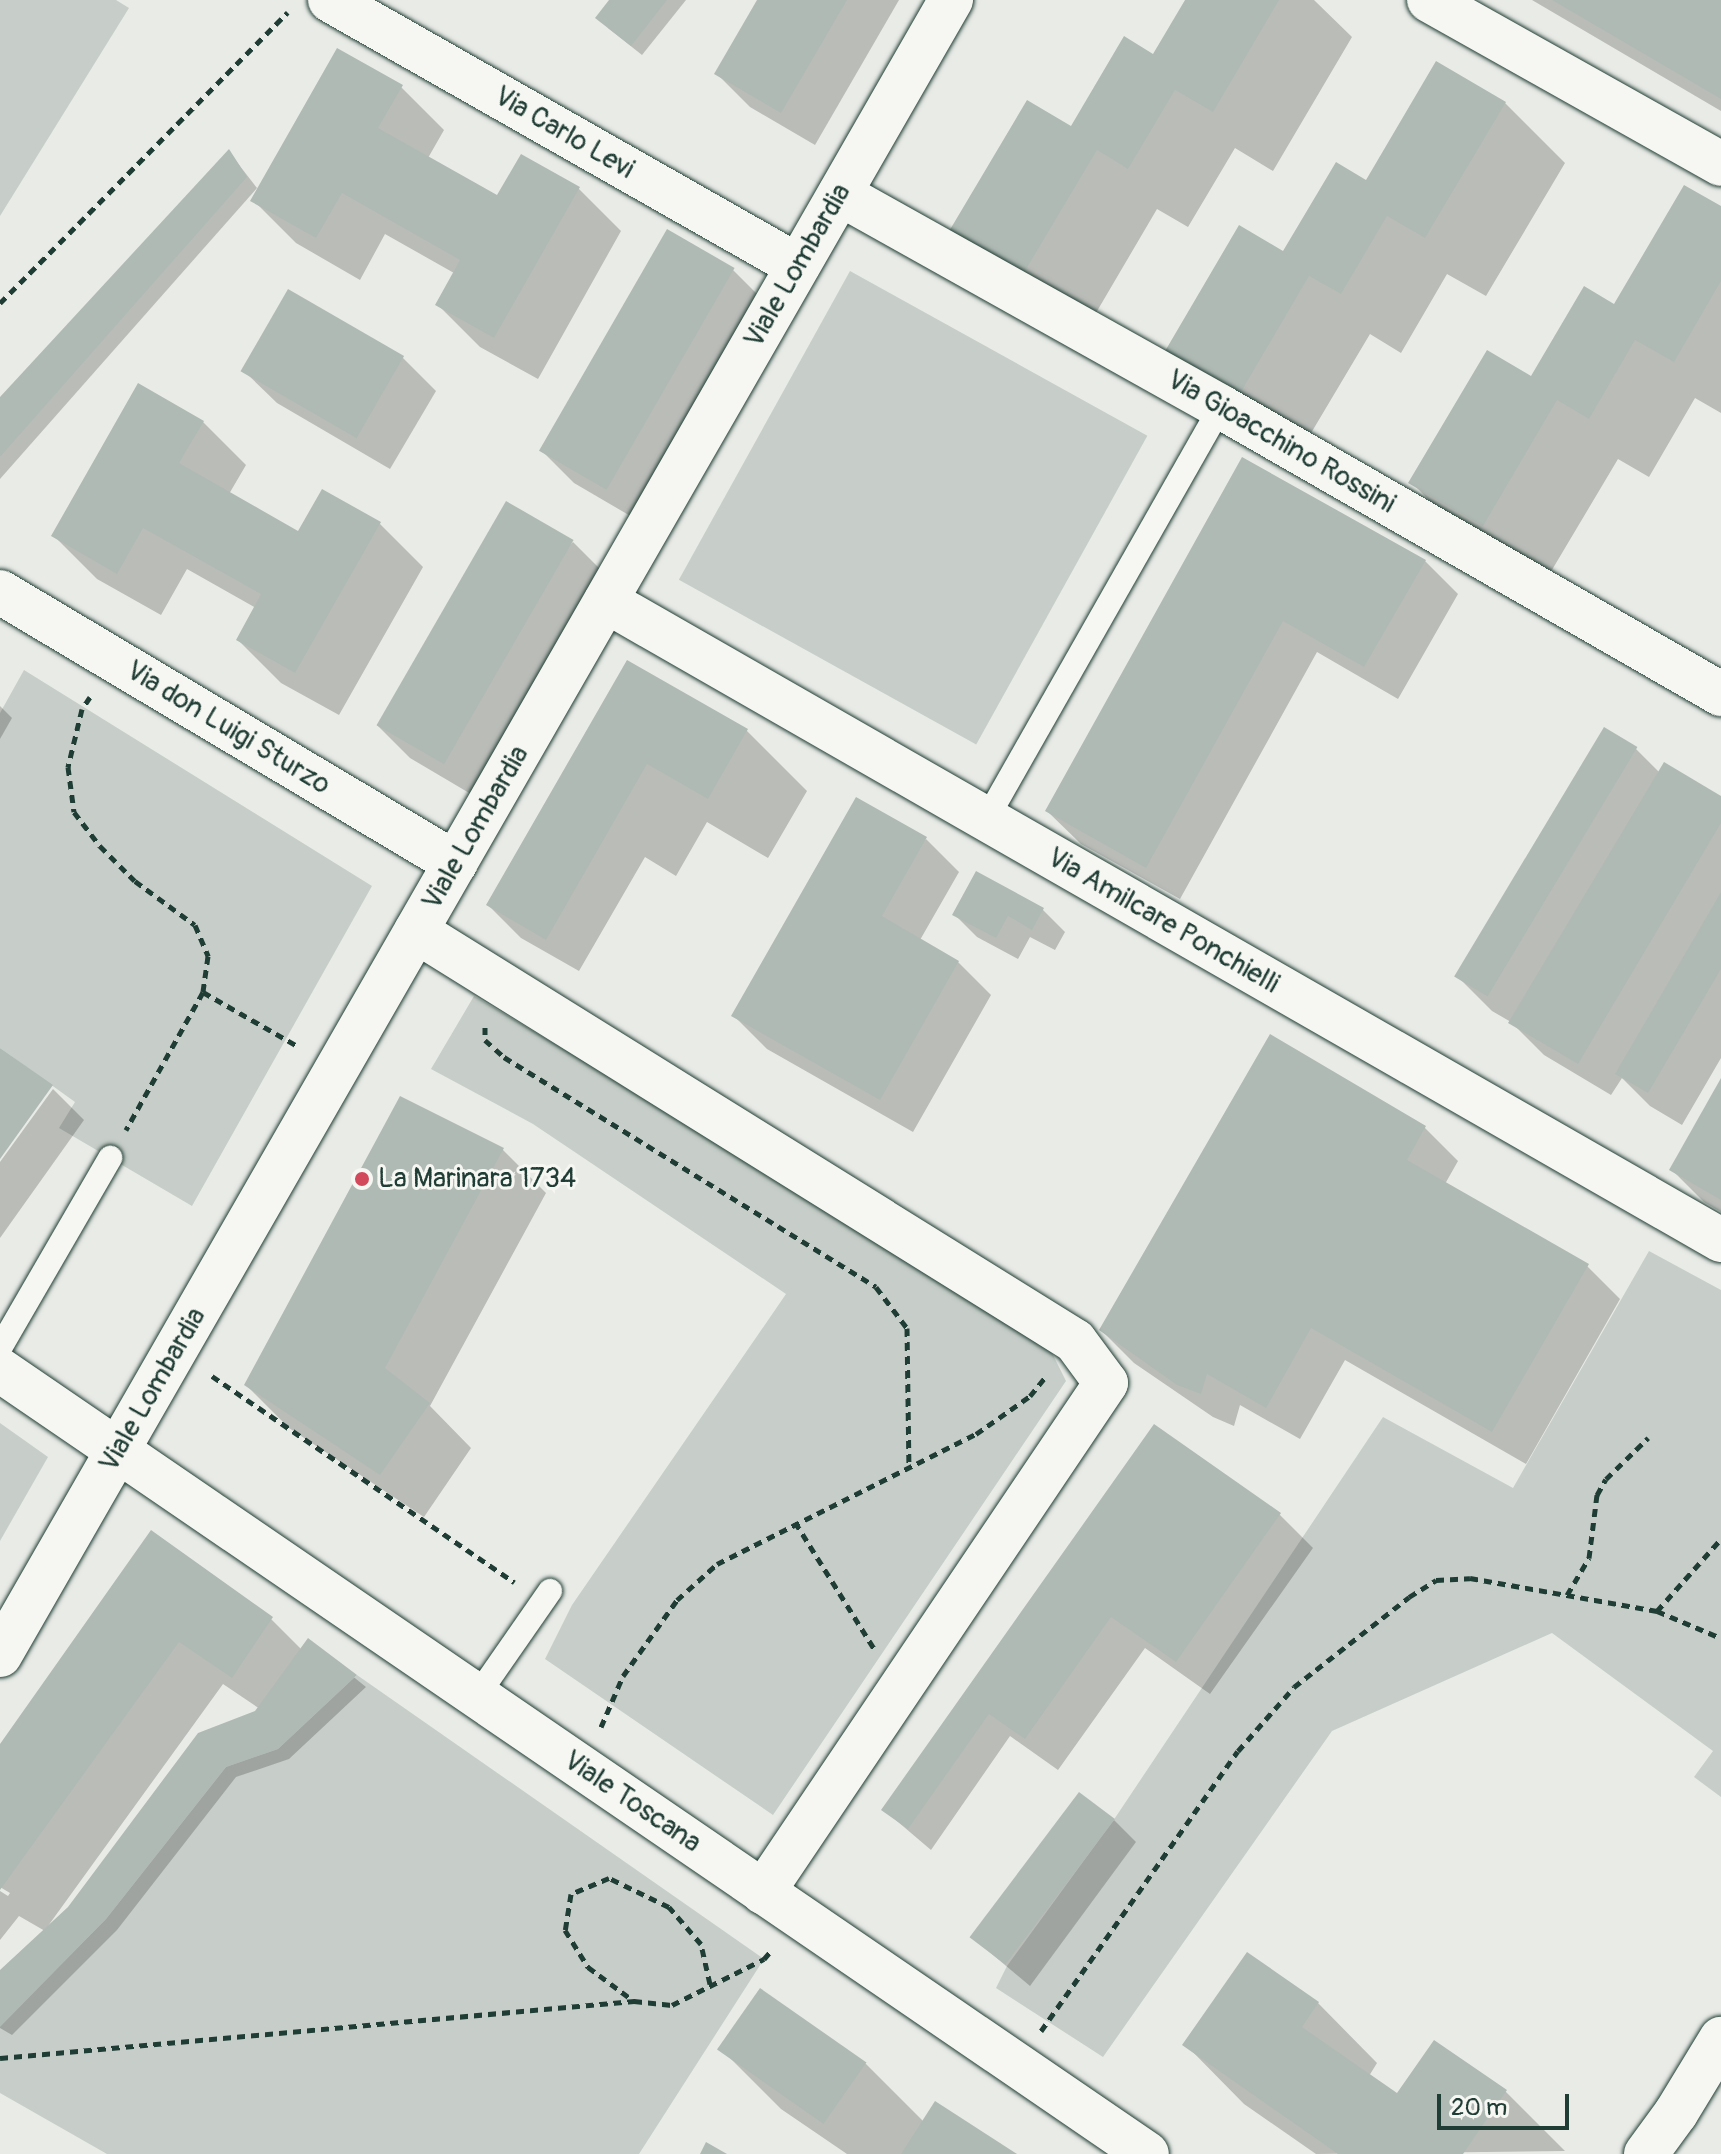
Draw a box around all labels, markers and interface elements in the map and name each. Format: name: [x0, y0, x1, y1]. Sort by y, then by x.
street label: Via Carlo Levi: [488, 79, 640, 187]
street label: Viale Lombardia: [737, 178, 859, 354]
street label: Via Gioacchino Rossini: [1161, 363, 1401, 521]
street label: Via don Luigi Sturzo: [120, 654, 336, 802]
street label: Viale Lombardia: [415, 740, 537, 916]
street label: Via Amilcare Ponchielli: [1041, 841, 1285, 1001]
place label: La Marinara 1734: [378, 1162, 576, 1196]
marker: La Marinara 1734: [353, 1170, 371, 1188]
street label: Viale Lombardia: [92, 1302, 214, 1478]
street label: Viale Toscana: [557, 1744, 707, 1860]
scale bar: [1441, 2078, 1573, 2128]
text: 20 m: [1451, 2093, 1507, 2122]

